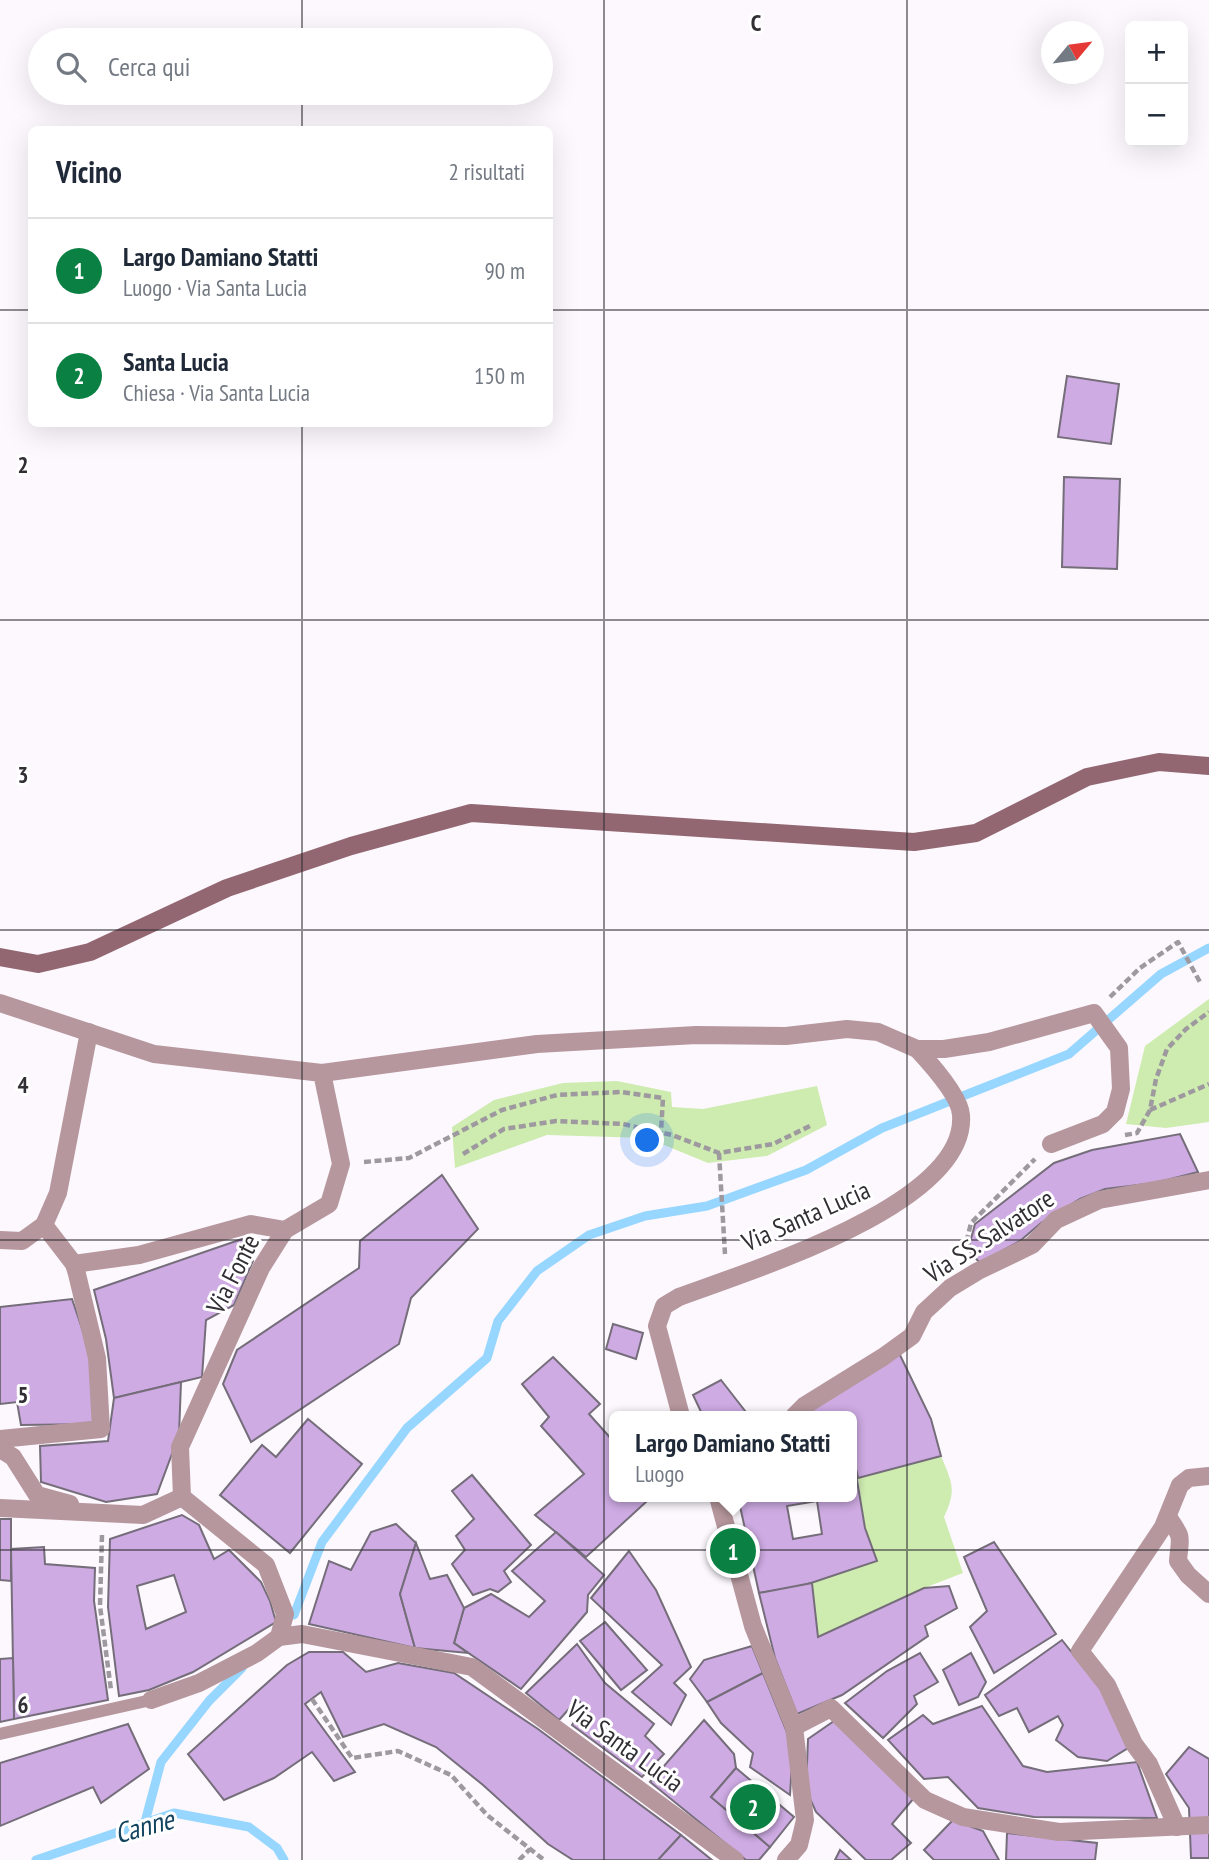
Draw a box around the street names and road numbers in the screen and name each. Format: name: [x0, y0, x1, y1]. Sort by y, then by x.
street label: Via Santa Lucia: [736, 1173, 875, 1259]
street label: Via SS. Salvatore: [917, 1181, 1060, 1290]
street label: Via Fonte: [198, 1229, 266, 1320]
street label: Via Santa Lucia: [560, 1692, 690, 1799]

